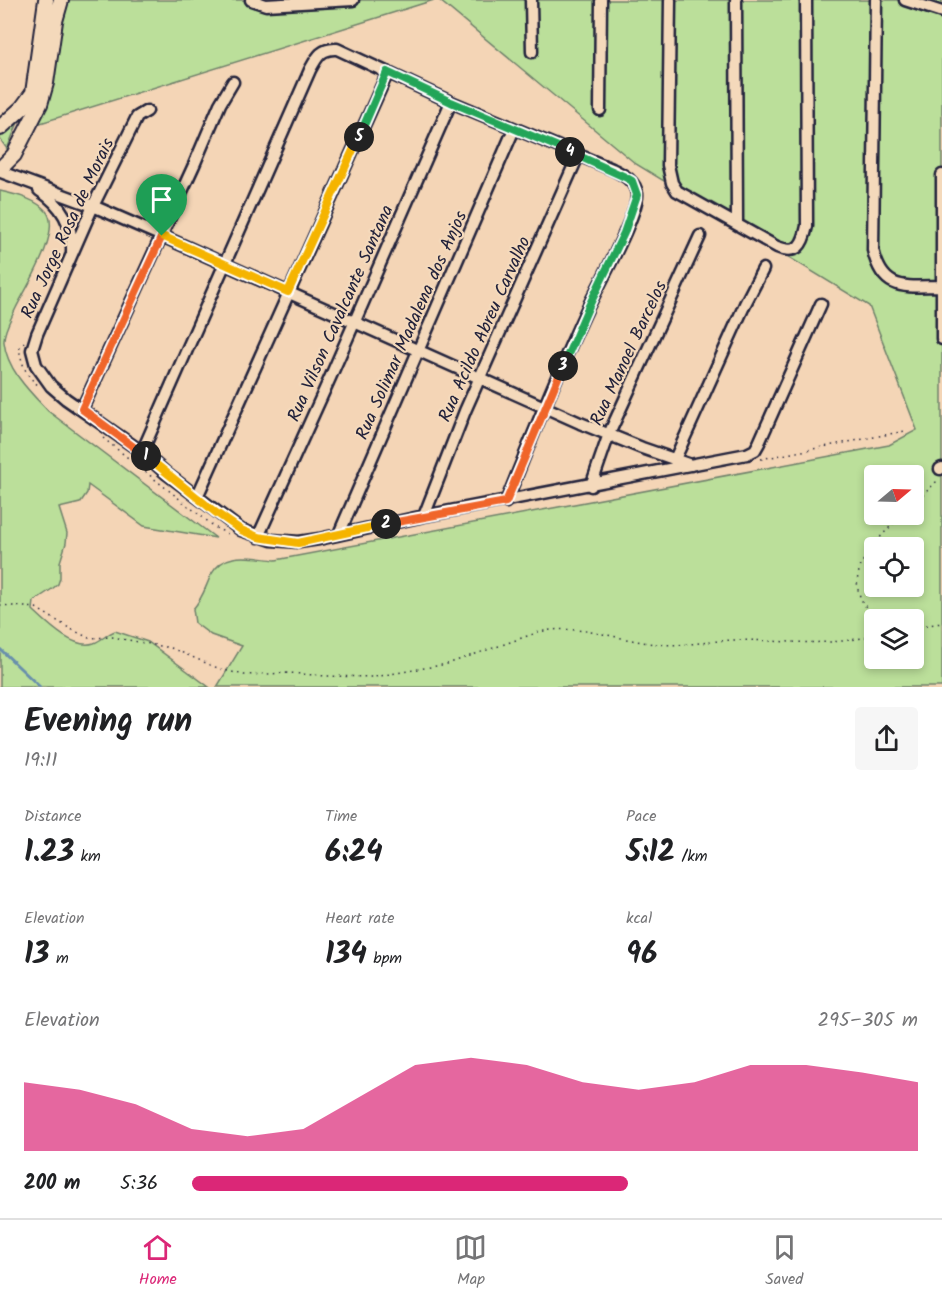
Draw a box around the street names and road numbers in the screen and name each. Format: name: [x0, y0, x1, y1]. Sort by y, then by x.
street label: Rua Jorge Rosa de Morais: [14, 133, 123, 324]
street label: Rua Vilson Cavalcante Santana: [280, 200, 402, 427]
street label: Rua Solimar Madalena dos Anjos: [349, 206, 476, 445]
street label: Rua Acildo Abreu Carvalho: [431, 232, 539, 427]
street label: Rua Manoel Barcelos: [583, 276, 676, 431]

